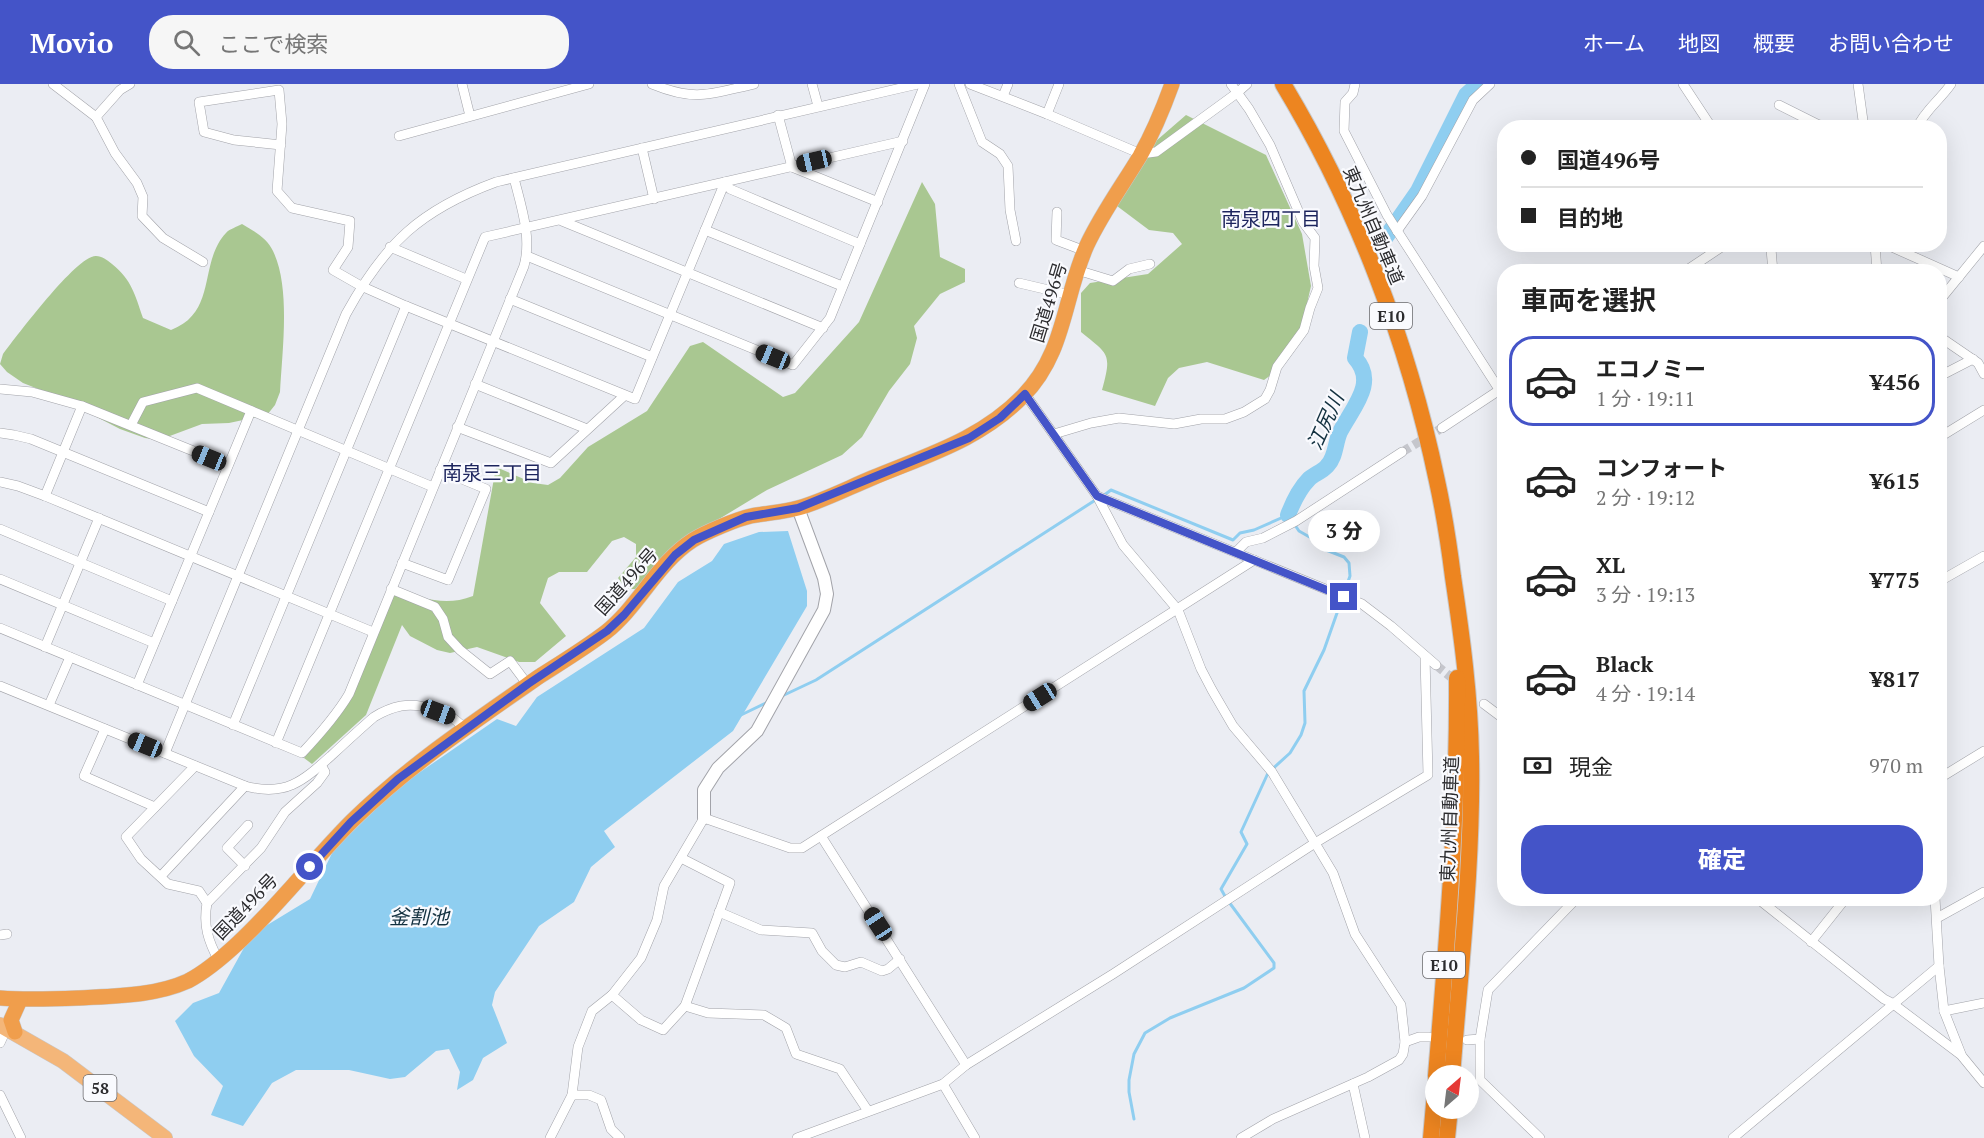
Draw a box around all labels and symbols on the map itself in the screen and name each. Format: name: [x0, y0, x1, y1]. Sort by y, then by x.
car: [794, 148, 834, 174]
street label: 東九州自動車道: [1338, 162, 1410, 288]
district label: 南泉四丁目: [1221, 205, 1321, 232]
street label: 国道496号: [1024, 259, 1072, 345]
road number: E10: [1370, 303, 1412, 329]
car: [753, 342, 793, 372]
water label: 江尻川: [1300, 386, 1350, 454]
car: [189, 443, 229, 473]
district label: 南泉三丁目: [442, 459, 542, 486]
callout: 3 分: [1308, 510, 1380, 552]
street label: 国道496号: [589, 542, 663, 620]
route end: [1330, 583, 1357, 610]
car: [1020, 680, 1060, 714]
car: [418, 697, 458, 727]
car: [125, 730, 165, 760]
street label: 東九州自動車道: [1435, 756, 1463, 882]
route start: [296, 853, 323, 880]
street label: 国道496号: [208, 868, 282, 944]
water label: 釜割池: [389, 903, 451, 930]
car: [861, 904, 895, 944]
road number: E10: [1423, 952, 1465, 978]
north arrow: [1425, 1065, 1479, 1119]
road number: 58: [84, 1075, 116, 1101]

